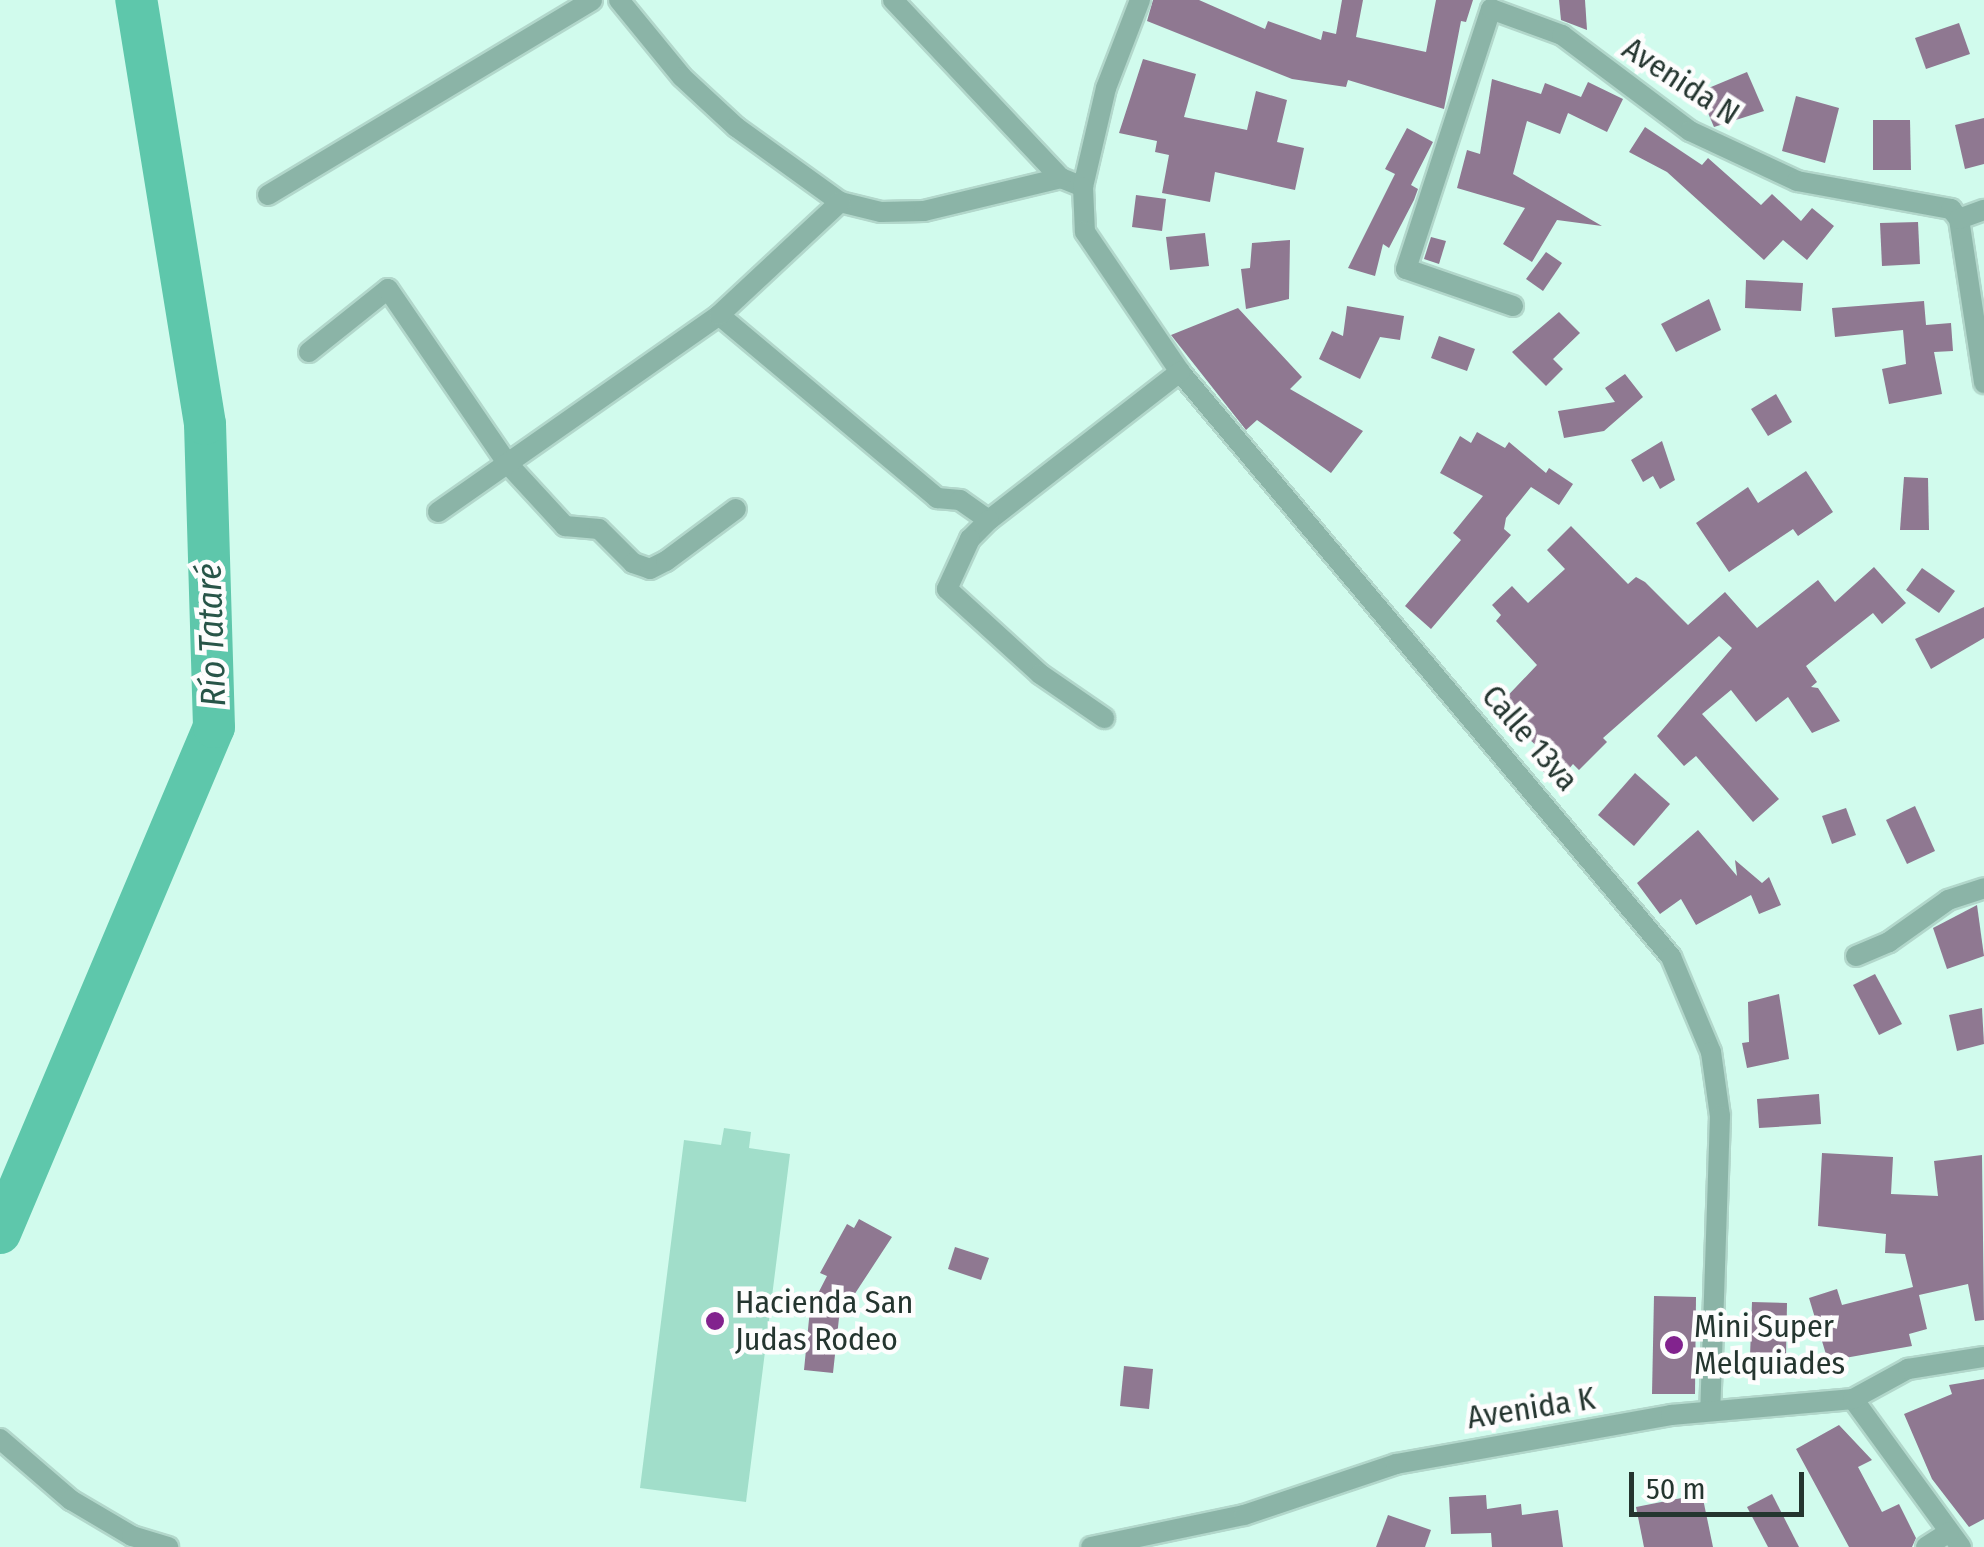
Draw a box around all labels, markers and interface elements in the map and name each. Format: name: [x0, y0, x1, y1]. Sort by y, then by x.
street label: Avenida N: [1615, 29, 1747, 133]
water label: Río Tataré: [188, 563, 234, 707]
street label: Calle 13va: [1474, 677, 1586, 799]
place label: Hacienda San Judas Rodeo: [735, 1284, 913, 1359]
place label: Mini Super Melquiades: [1694, 1308, 1845, 1383]
marker: Hacienda San Judas Rodeo: [704, 1310, 726, 1332]
marker: Mini Super Melquiades: [1663, 1334, 1685, 1356]
street label: Avenida K: [1464, 1379, 1598, 1437]
scale bar: [1634, 1452, 1809, 1514]
text: 50 m: [1646, 1471, 1706, 1507]

